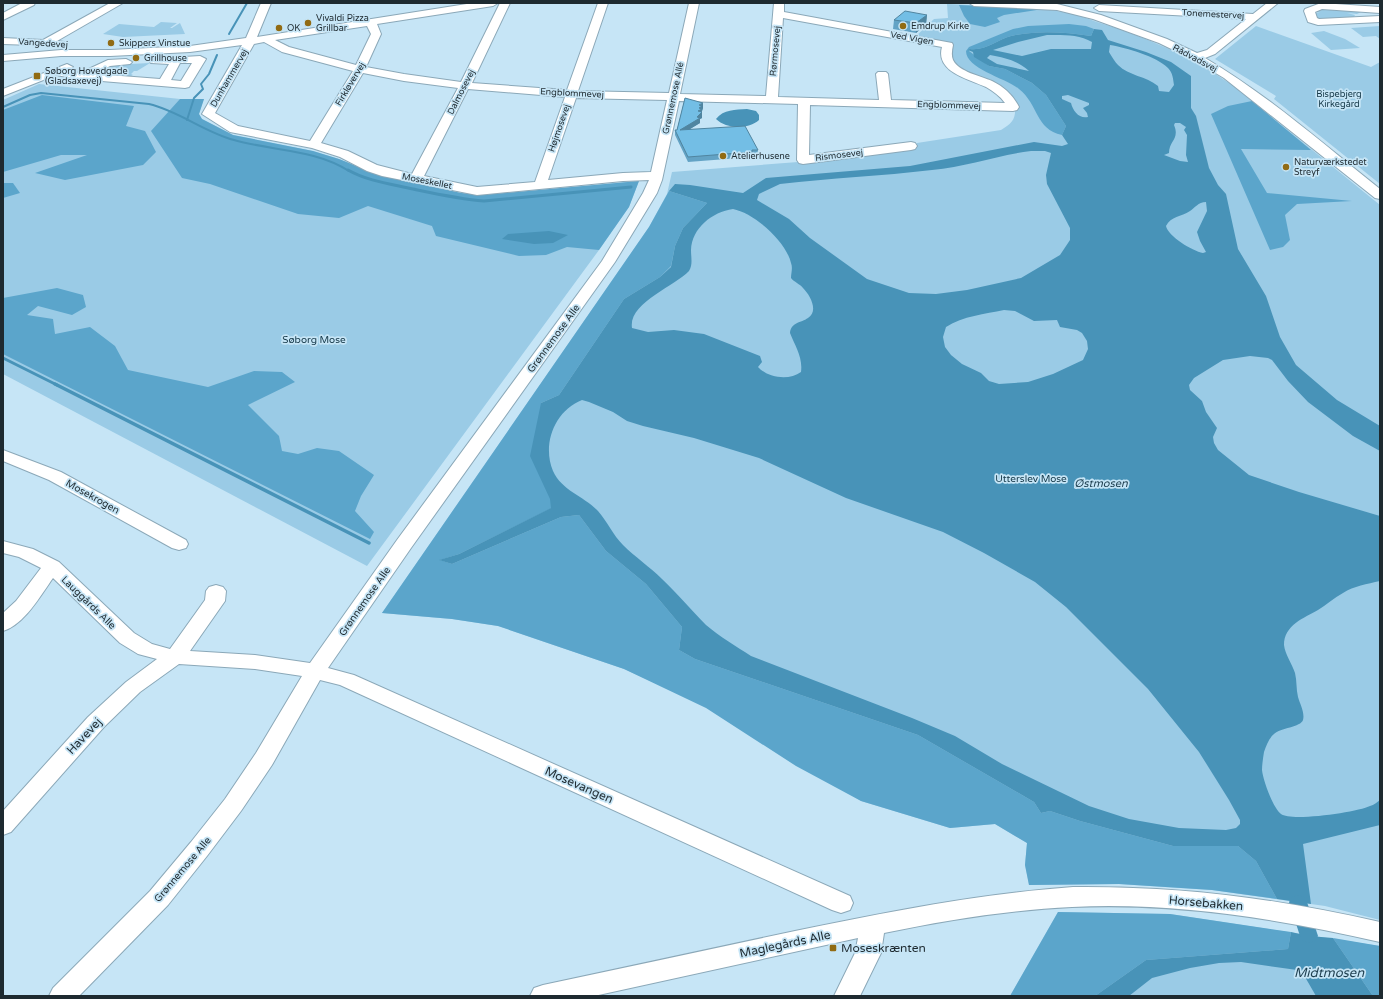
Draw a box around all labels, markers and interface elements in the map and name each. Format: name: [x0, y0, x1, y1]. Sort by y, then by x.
street label: Tonemestervej: [1181, 7, 1245, 22]
place label: Vivaldi Pizza Grillbar: [316, 13, 369, 34]
marker: Vivaldi Pizza Grillbar: [303, 18, 313, 28]
marker: Emdrup Kirke: [898, 21, 908, 31]
place label: Emdrup Kirke: [911, 21, 969, 32]
marker: OK: [274, 23, 284, 33]
place label: OK: [287, 23, 300, 34]
street label: Rørmosevej: [768, 25, 783, 77]
street label: Ved Vigen: [890, 29, 934, 48]
street label: Vangedevej: [18, 36, 68, 51]
marker: Skippers Vinstue: [106, 38, 116, 48]
place label: Skippers Vinstue: [119, 38, 190, 49]
street label: Rådvadsvej: [1171, 42, 1219, 75]
street label: Dunhammervej: [208, 47, 251, 109]
marker: Grillhouse: [131, 53, 141, 63]
place label: Grillhouse: [144, 53, 187, 64]
street label: Firkløvervej: [333, 60, 368, 108]
street label: Grønnemose Allé: [660, 61, 686, 135]
place label: Søborg Hovedgade (Gladsaxevej): [45, 66, 128, 87]
street label: Dalmosevej: [445, 68, 478, 117]
marker: Søborg Hovedgade (Gladsaxevej): [32, 71, 42, 81]
street label: Engblommevej: [540, 86, 604, 101]
park label: Bispebjerg Kirkegård: [1316, 89, 1362, 110]
street label: Engblommevej: [917, 99, 981, 112]
street label: Højmosevej: [546, 103, 573, 153]
street label: Rismosevej: [814, 147, 864, 164]
marker: Atelierhusene: [718, 151, 728, 161]
place label: Atelierhusene: [731, 151, 790, 162]
place label: Naturværkstedet Streyf: [1294, 157, 1367, 178]
marker: Naturværkstedet Streyf: [1281, 162, 1291, 172]
street label: Moseskellet: [401, 171, 453, 192]
street label: Grønnemose Alle: [525, 302, 583, 375]
park label: Søborg Mose: [282, 334, 346, 346]
park label: Utterslev Mose: [995, 473, 1067, 485]
street label: Mosekrogen: [64, 477, 121, 517]
water label: Østmosen: [1074, 477, 1128, 490]
street label: Grønnemose Alle: [337, 564, 393, 638]
street label: Lauggårds Alle: [59, 574, 118, 632]
street label: Havevej: [64, 715, 104, 757]
street label: Mosevangen: [543, 764, 615, 806]
street label: Grønnemose Alle: [152, 834, 214, 905]
street label: Horsebakken: [1168, 893, 1244, 913]
street label: Maglegårds Alle: [738, 927, 832, 960]
place label: Moseskrænten: [841, 941, 926, 955]
marker: Moseskrænten: [828, 943, 838, 953]
water label: Midtmosen: [1294, 965, 1365, 981]

